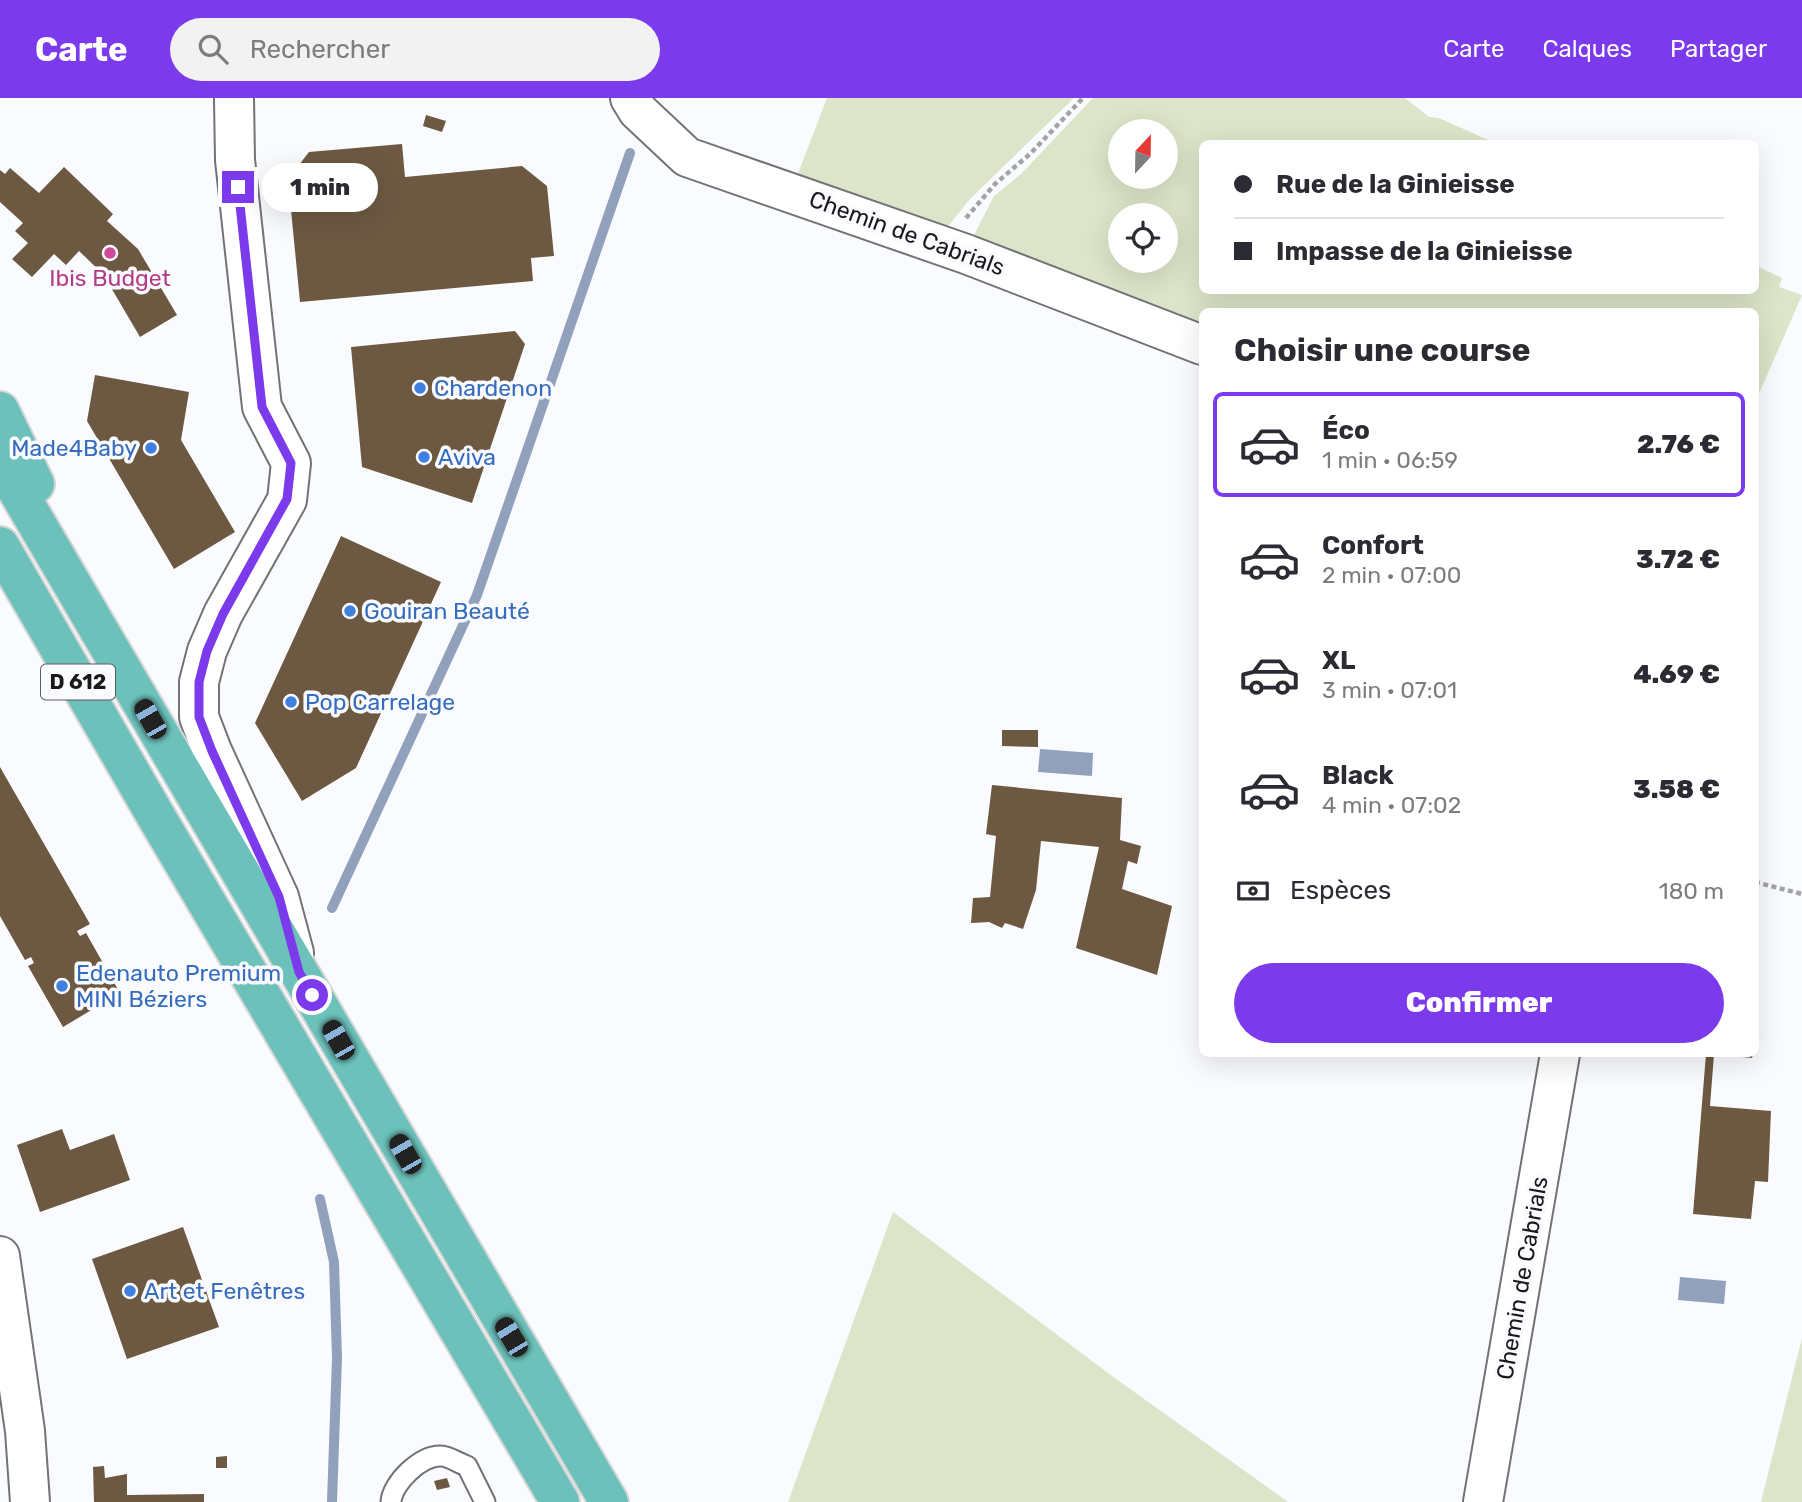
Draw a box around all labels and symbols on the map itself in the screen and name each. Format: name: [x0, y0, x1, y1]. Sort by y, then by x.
north arrow: [1108, 119, 1178, 189]
callout: 1 min: [262, 162, 378, 212]
route end: [222, 171, 254, 203]
street label: Chemin de Cabrials: [805, 185, 1009, 281]
marker: Ibis Budget: [102, 245, 118, 261]
place label: Ibis Budget: [49, 264, 171, 292]
place label: Chardenon: [434, 374, 552, 402]
marker: Chardenon: [412, 380, 428, 396]
place label: Made4Baby: [11, 434, 137, 462]
marker: Made4Baby: [143, 440, 159, 456]
place label: Aviva: [438, 443, 496, 471]
marker: Aviva: [416, 449, 432, 465]
place label: Gouiran Beauté: [364, 597, 530, 625]
marker: Gouiran Beauté: [342, 603, 358, 619]
road number: D 612: [41, 664, 115, 700]
place label: Pop Carrelage: [305, 688, 455, 716]
marker: Pop Carrelage: [283, 694, 299, 710]
car: [131, 696, 170, 742]
place label: Edenauto Premium MINI Béziers: [76, 959, 281, 1013]
marker: Edenauto Premium MINI Béziers: [54, 978, 70, 994]
route start: [296, 979, 328, 1011]
car: [319, 1017, 358, 1063]
car: [386, 1131, 425, 1177]
street label: Chemin de Cabrials: [1490, 1174, 1554, 1382]
place label: Art et Fenêtres: [144, 1277, 305, 1305]
marker: Art et Fenêtres: [122, 1283, 138, 1299]
car: [492, 1314, 531, 1360]

